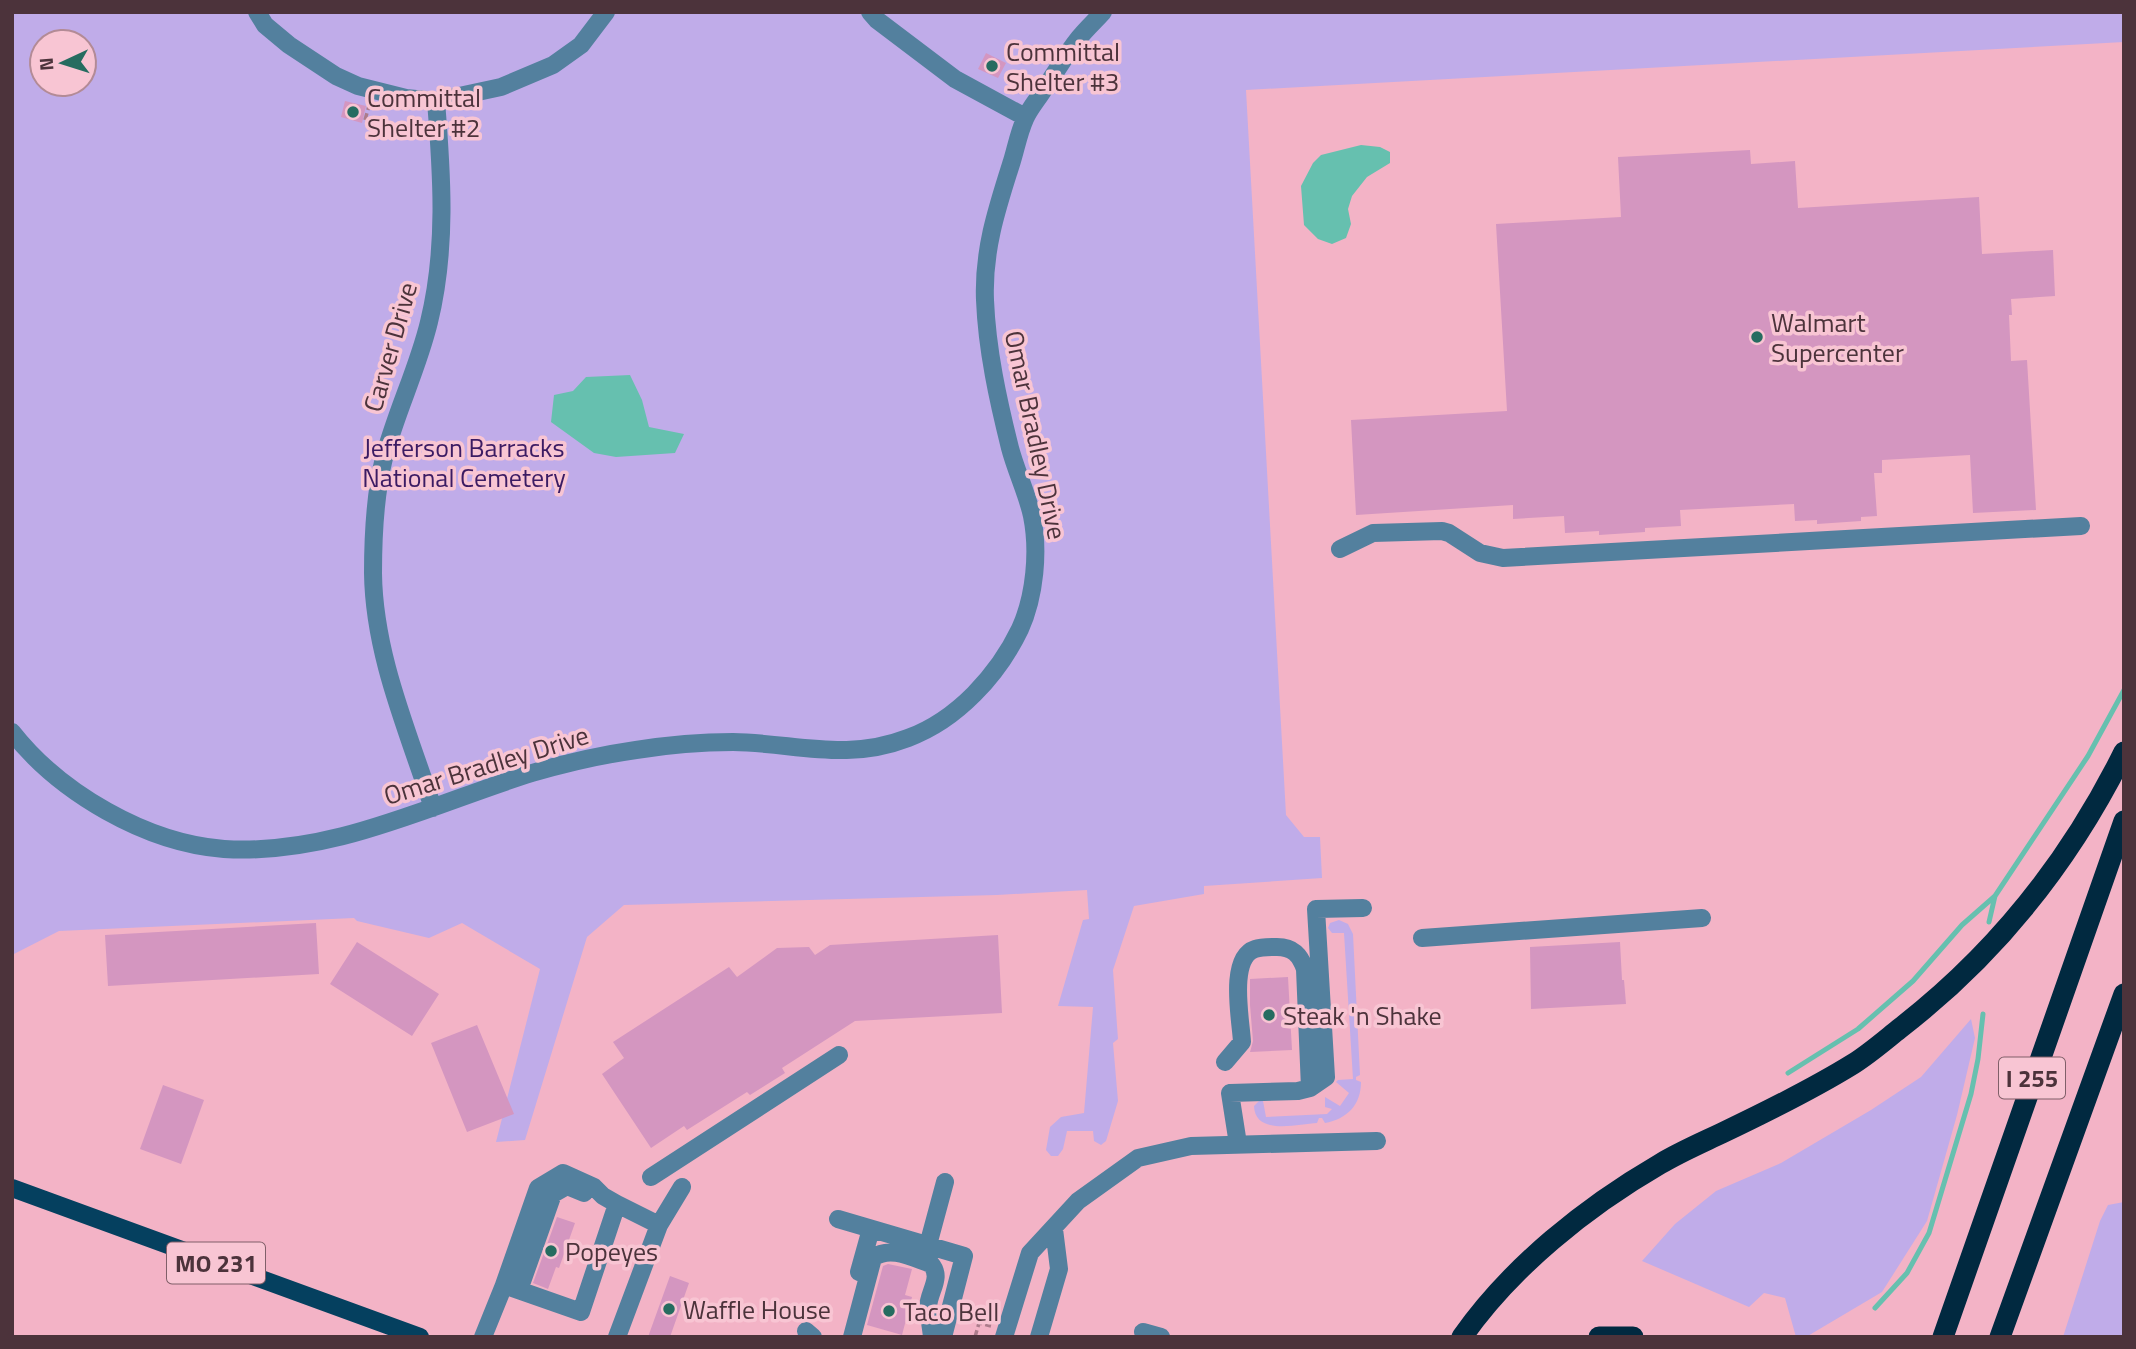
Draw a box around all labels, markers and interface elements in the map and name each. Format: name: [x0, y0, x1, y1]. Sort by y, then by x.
north arrow: [28, 28, 98, 98]
place label: Committal Shelter #3: [1006, 32, 1120, 101]
text: N: [31, 57, 60, 72]
marker: Committal Shelter #3: [984, 58, 1000, 74]
place label: Committal Shelter #2: [367, 78, 481, 147]
marker: Committal Shelter #2: [345, 104, 361, 120]
street label: Carver Drive: [353, 278, 427, 416]
place label: Walmart Supercenter: [1771, 303, 1904, 372]
street label: Omar Bradley Drive: [995, 327, 1077, 543]
marker: Walmart Supercenter: [1749, 329, 1765, 345]
park label: Jefferson Barracks National Cemetery: [362, 428, 566, 497]
street label: Omar Bradley Drive: [379, 715, 593, 815]
place label: Steak 'n Shake: [1283, 996, 1442, 1035]
marker: Steak 'n Shake: [1261, 1007, 1277, 1023]
road number: I 255: [1999, 1058, 2065, 1098]
place label: Popeyes: [565, 1232, 658, 1271]
road number: MO 231: [167, 1242, 265, 1283]
marker: Popeyes: [543, 1243, 559, 1259]
place label: Waffle House: [683, 1290, 831, 1329]
place label: Taco Bell: [903, 1292, 999, 1331]
marker: Waffle House: [661, 1301, 677, 1317]
marker: Taco Bell: [881, 1303, 897, 1319]

